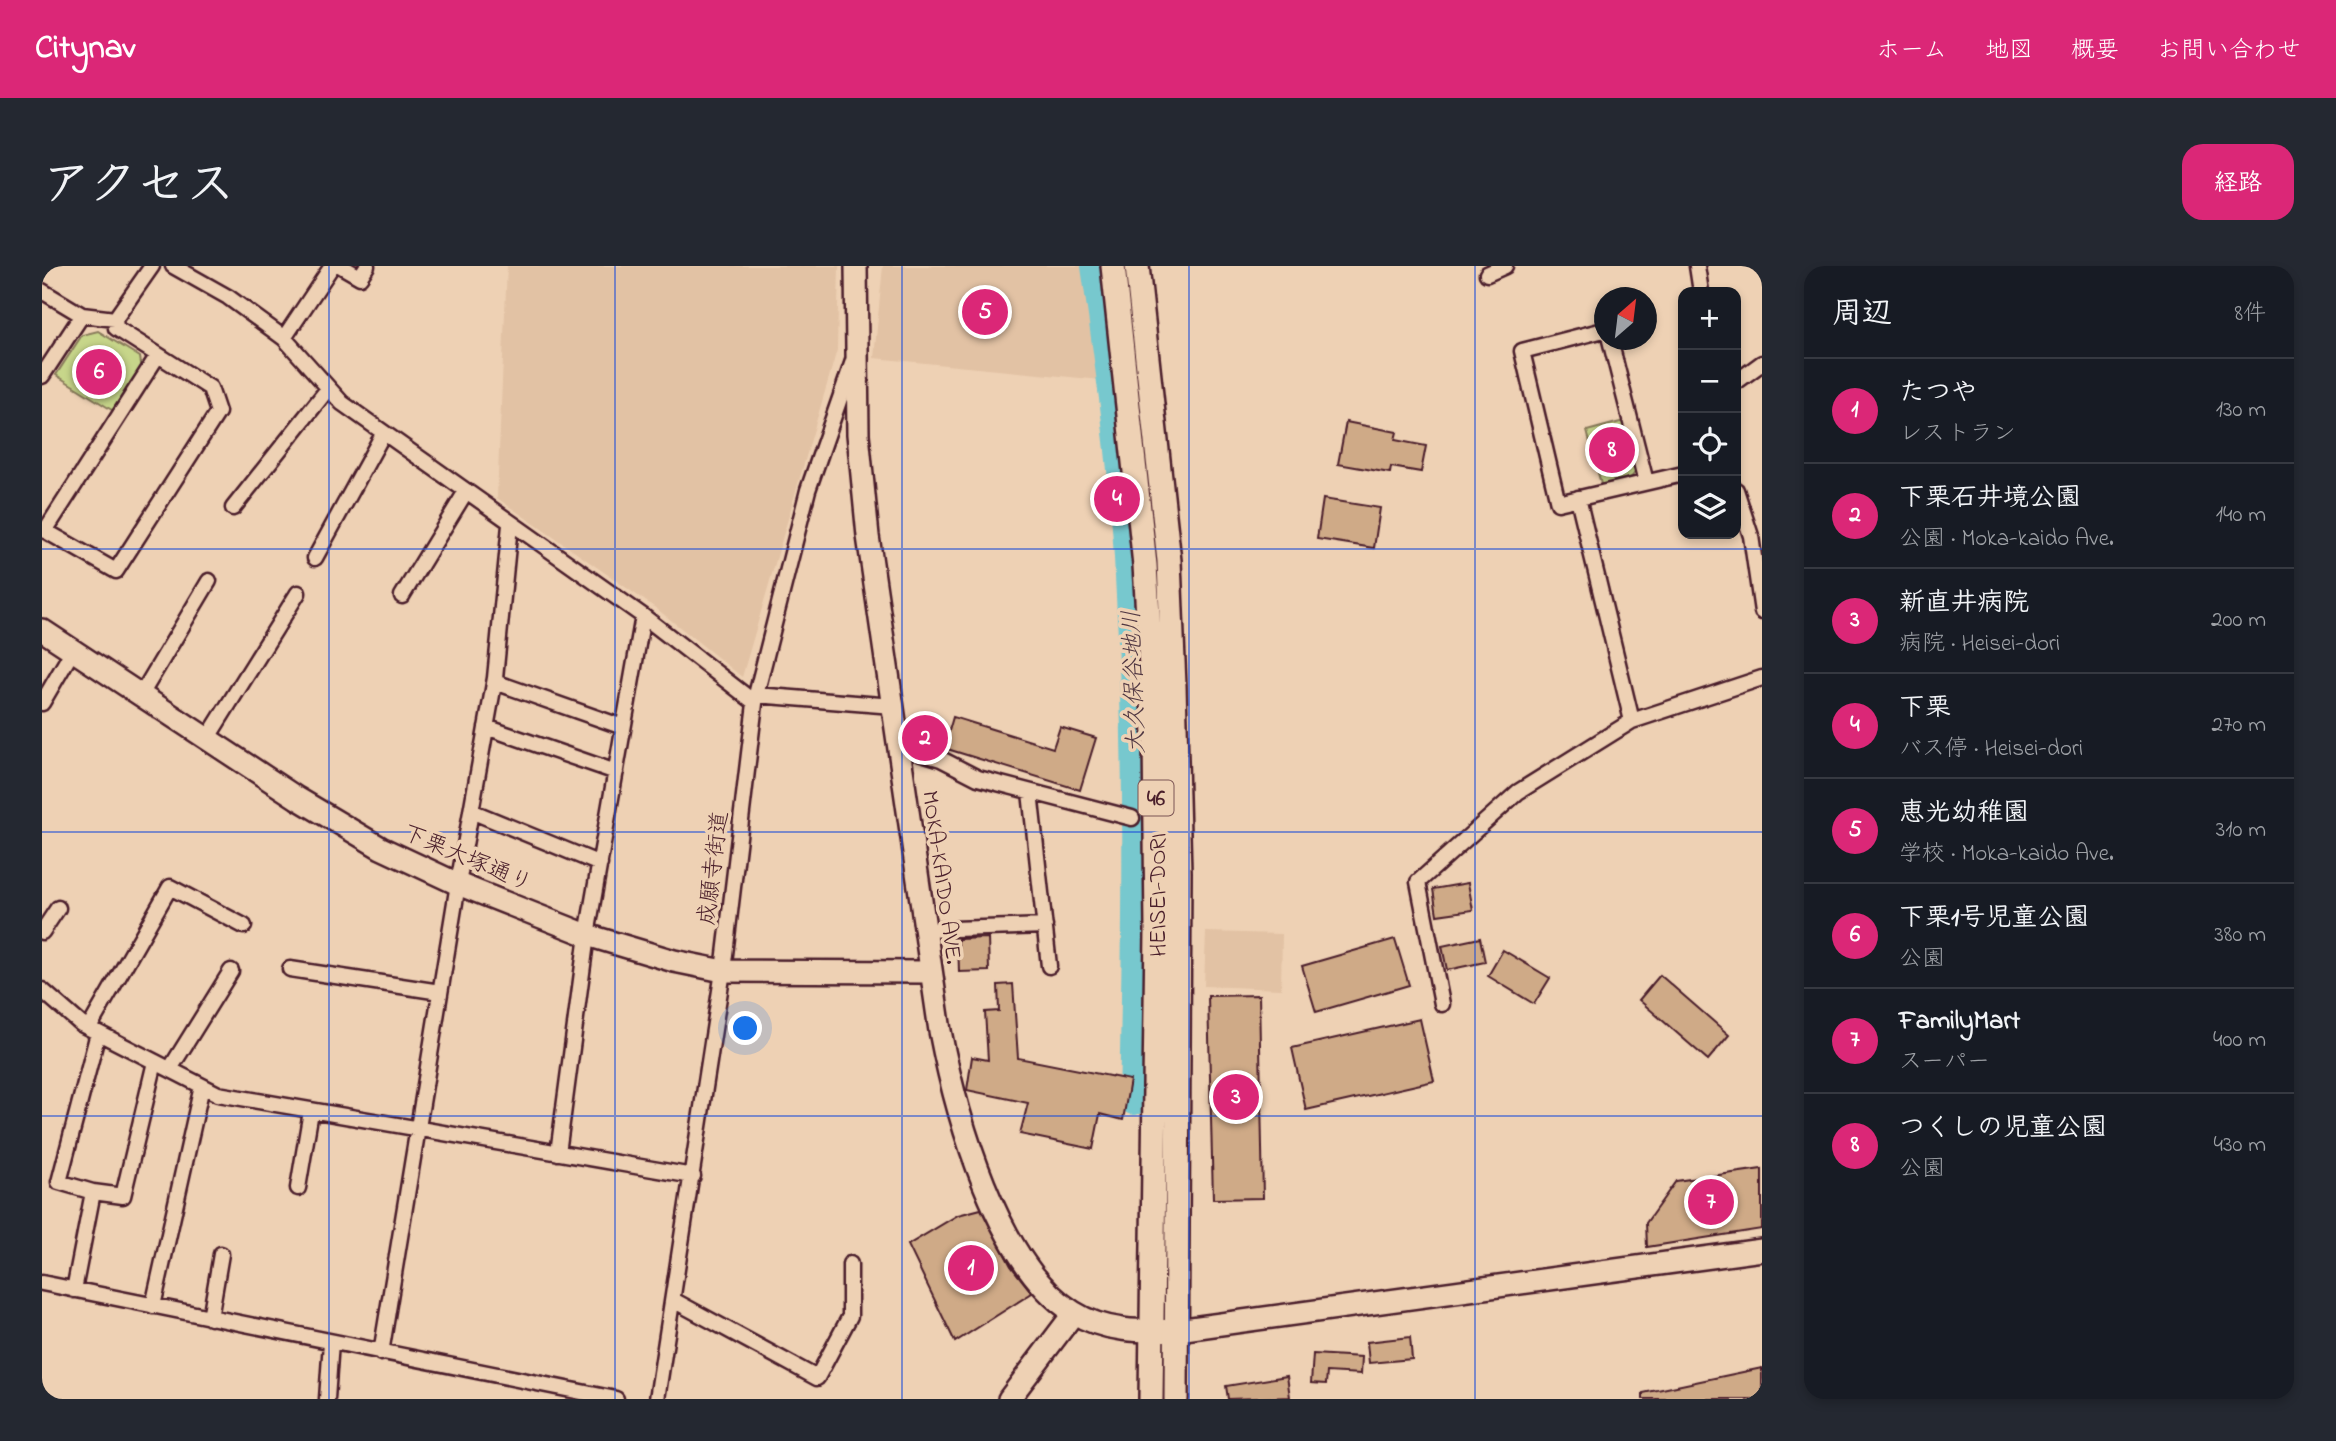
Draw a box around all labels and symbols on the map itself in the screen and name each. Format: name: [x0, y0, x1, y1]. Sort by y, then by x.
pin: 5: [962, 286, 1008, 338]
north arrow: [1594, 287, 1657, 350]
pin: 6: [76, 346, 122, 398]
pin: 8: [1589, 424, 1635, 476]
pin: 4: [1094, 473, 1140, 525]
water label: 大久保谷地川: [1115, 609, 1156, 754]
pin: 2: [902, 712, 948, 764]
road number: 46: [1138, 780, 1174, 816]
street label: MOKA-KAIDO AVE.: [912, 788, 969, 967]
street label: 成願寺街道: [691, 809, 738, 927]
street label: 下栗大塚通り: [397, 817, 537, 901]
street label: HEISEI-DORI: [1143, 833, 1176, 957]
your location: [728, 1011, 762, 1045]
pin: 3: [1213, 1071, 1259, 1123]
pin: 7: [1688, 1176, 1734, 1228]
pin: 1: [948, 1242, 994, 1294]

